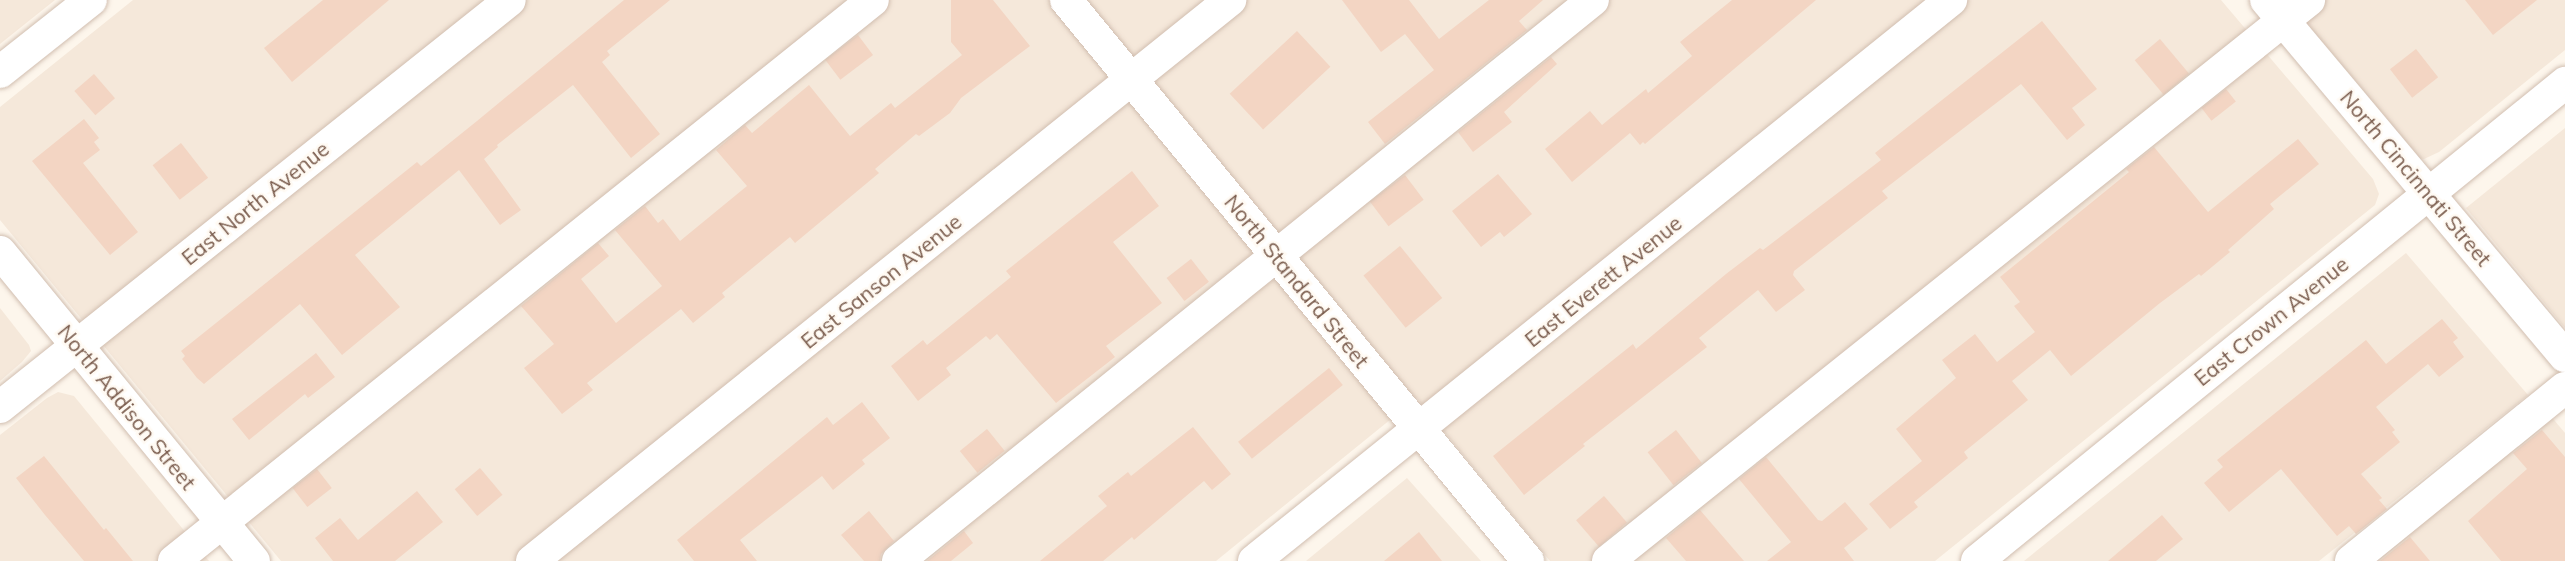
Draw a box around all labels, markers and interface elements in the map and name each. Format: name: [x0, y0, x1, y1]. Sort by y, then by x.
street label: North Cincinnati Street: [2335, 85, 2497, 271]
street label: East North Avenue: [176, 136, 334, 270]
street label: North Standard Street: [1220, 189, 1374, 373]
street label: East Sanson Avenue: [796, 209, 966, 353]
street label: East Everett Avenue: [1520, 210, 1686, 352]
street label: East Crown Avenue: [2189, 251, 2353, 391]
street label: North Addison Street: [53, 319, 201, 495]

